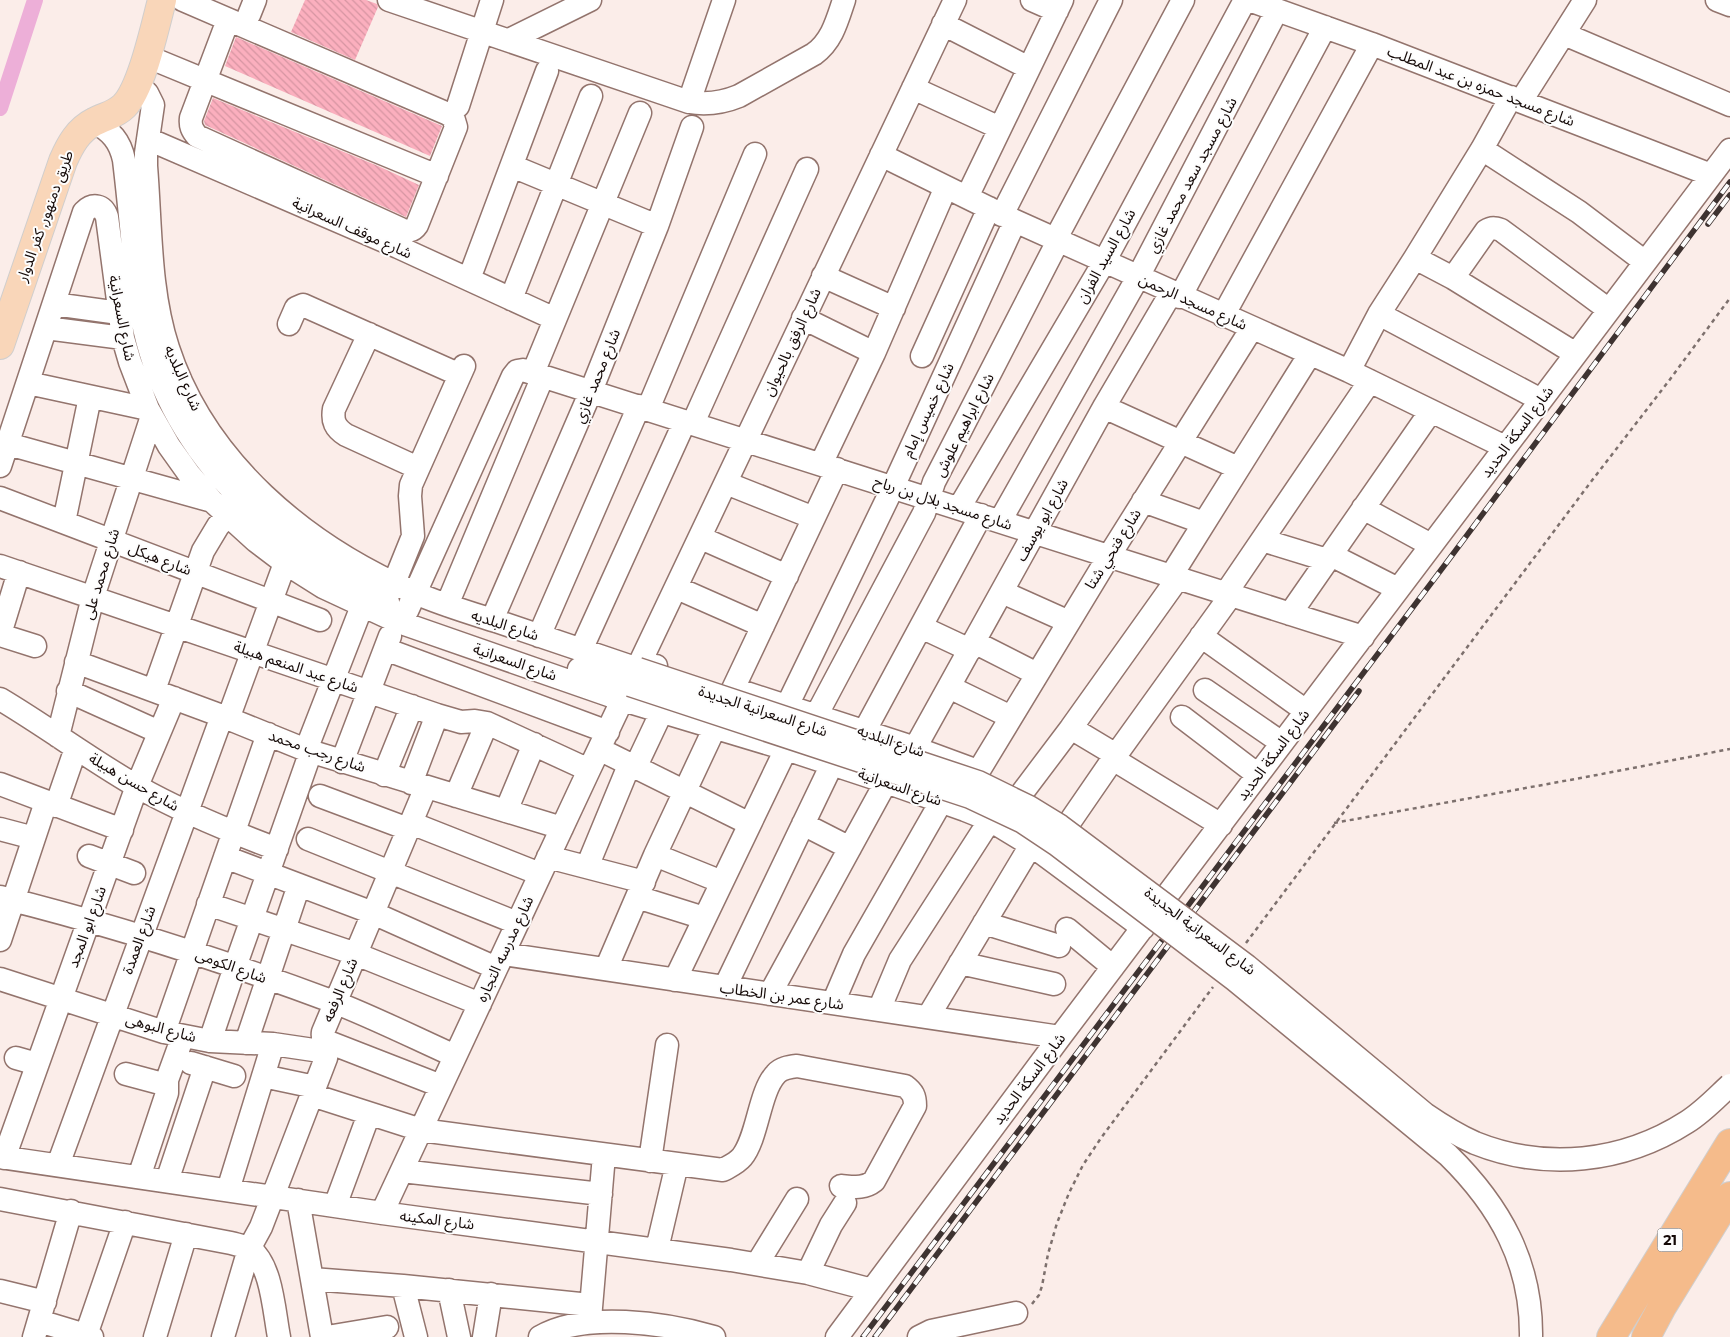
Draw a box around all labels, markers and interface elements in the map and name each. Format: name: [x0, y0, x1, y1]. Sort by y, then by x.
street label: شارع مسجد حمزه بن عبد المطلب: [1384, 41, 1578, 133]
street label: شارع مسجد سعد محمد غازي: [1142, 93, 1243, 257]
street label: طريق دمنهور, كفر الدوار: [12, 148, 78, 285]
street label: شارع موقف السعرانية: [288, 193, 415, 265]
street label: شارع السيد الفران: [1072, 205, 1142, 308]
street label: شارع مسجد الرحمن: [1135, 269, 1251, 337]
street label: شارع السعرانية: [102, 273, 140, 363]
street label: شارع الرفق بالحيوان: [758, 284, 828, 400]
street label: شارع محمد غازي: [569, 326, 627, 427]
street label: شارع البلديه: [158, 342, 206, 415]
street label: شارع خميس إمام: [897, 359, 961, 461]
street label: شارع ابراهيم علوش: [929, 370, 1001, 481]
street label: شارع السكة الحديد: [1476, 382, 1560, 483]
street label: شارع مسجد بلال بن رباح: [871, 471, 1015, 537]
street label: شارع ابو يوسف: [1011, 475, 1075, 566]
street label: شارع فتحي شتا: [1080, 505, 1148, 594]
street label: شارع محمد على: [78, 526, 126, 623]
street label: شارع هيكل: [125, 538, 195, 582]
street label: شارع البلديه: [468, 605, 542, 647]
street label: شارع عبد المنعم هبيلة: [230, 636, 361, 700]
street label: شارع السعرانية: [470, 638, 560, 688]
street label: شارع السعرانية الجديدة: [695, 681, 830, 743]
street label: شارع السكة الحديد: [1232, 705, 1316, 806]
street label: شارع البلديه: [854, 720, 928, 764]
street label: شارع رجب محمد: [265, 725, 368, 779]
street label: شارع حسن هبيلة: [84, 748, 183, 818]
street label: شارع السعرانية: [855, 763, 945, 813]
street label: شارع السعرانية الجديدة: [1139, 882, 1260, 981]
street label: شارع ابو المجد: [63, 883, 113, 971]
street label: شارع مدرسه التجاره: [472, 892, 540, 1006]
street label: شارع العمدة: [117, 903, 163, 978]
street label: شارع الكومى: [192, 944, 270, 990]
street label: شارع الرفعه: [318, 955, 364, 1026]
street label: شارع عمر بن الخطاب: [718, 977, 846, 1017]
street label: شارع البوهى: [123, 1009, 199, 1049]
street label: شارع السكة الحديد: [988, 1029, 1072, 1130]
street label: شارع المكينه: [398, 1206, 476, 1237]
road number: 21: [1658, 1228, 1682, 1252]

